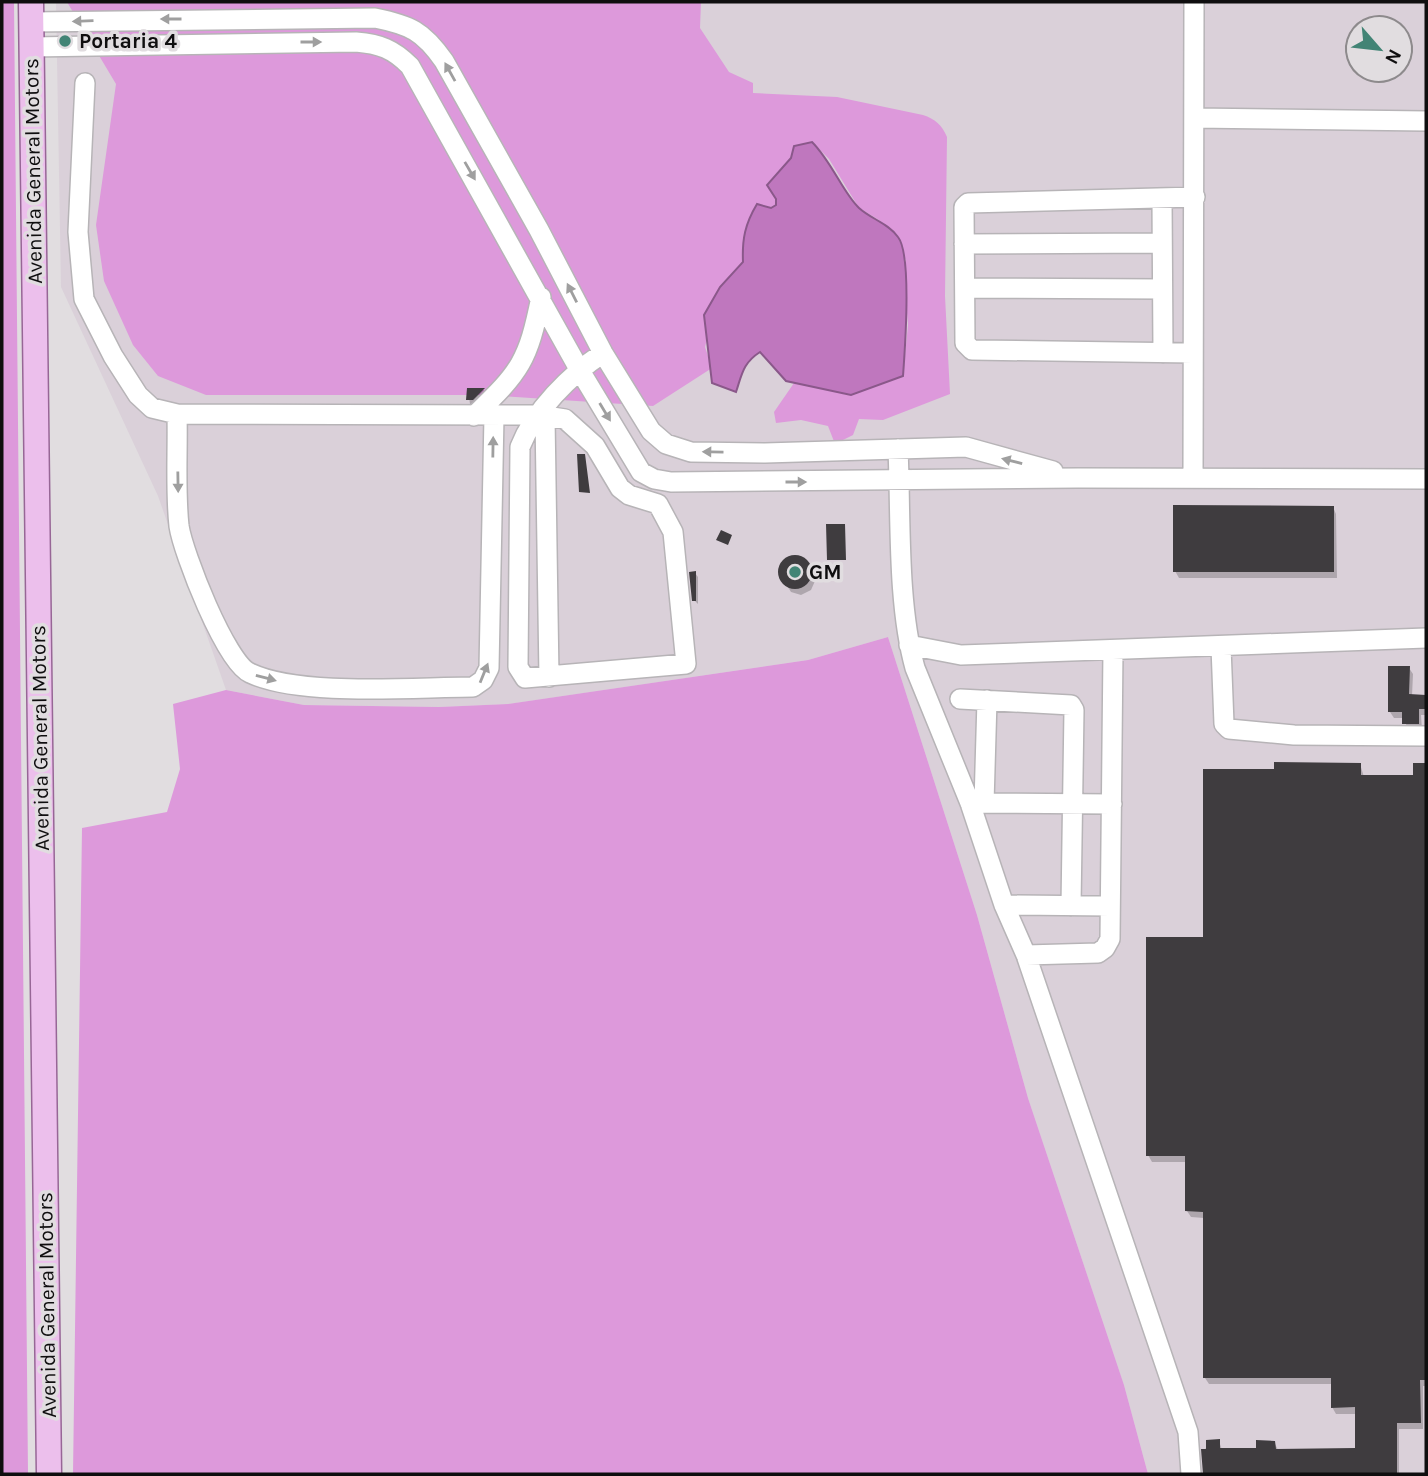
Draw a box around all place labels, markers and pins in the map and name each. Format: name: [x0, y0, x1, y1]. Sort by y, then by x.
place label: Portaria 4: [79, 29, 178, 53]
marker: Portaria 4: [57, 33, 73, 49]
place label: GM: [809, 560, 842, 584]
marker: GM: [787, 564, 803, 580]

